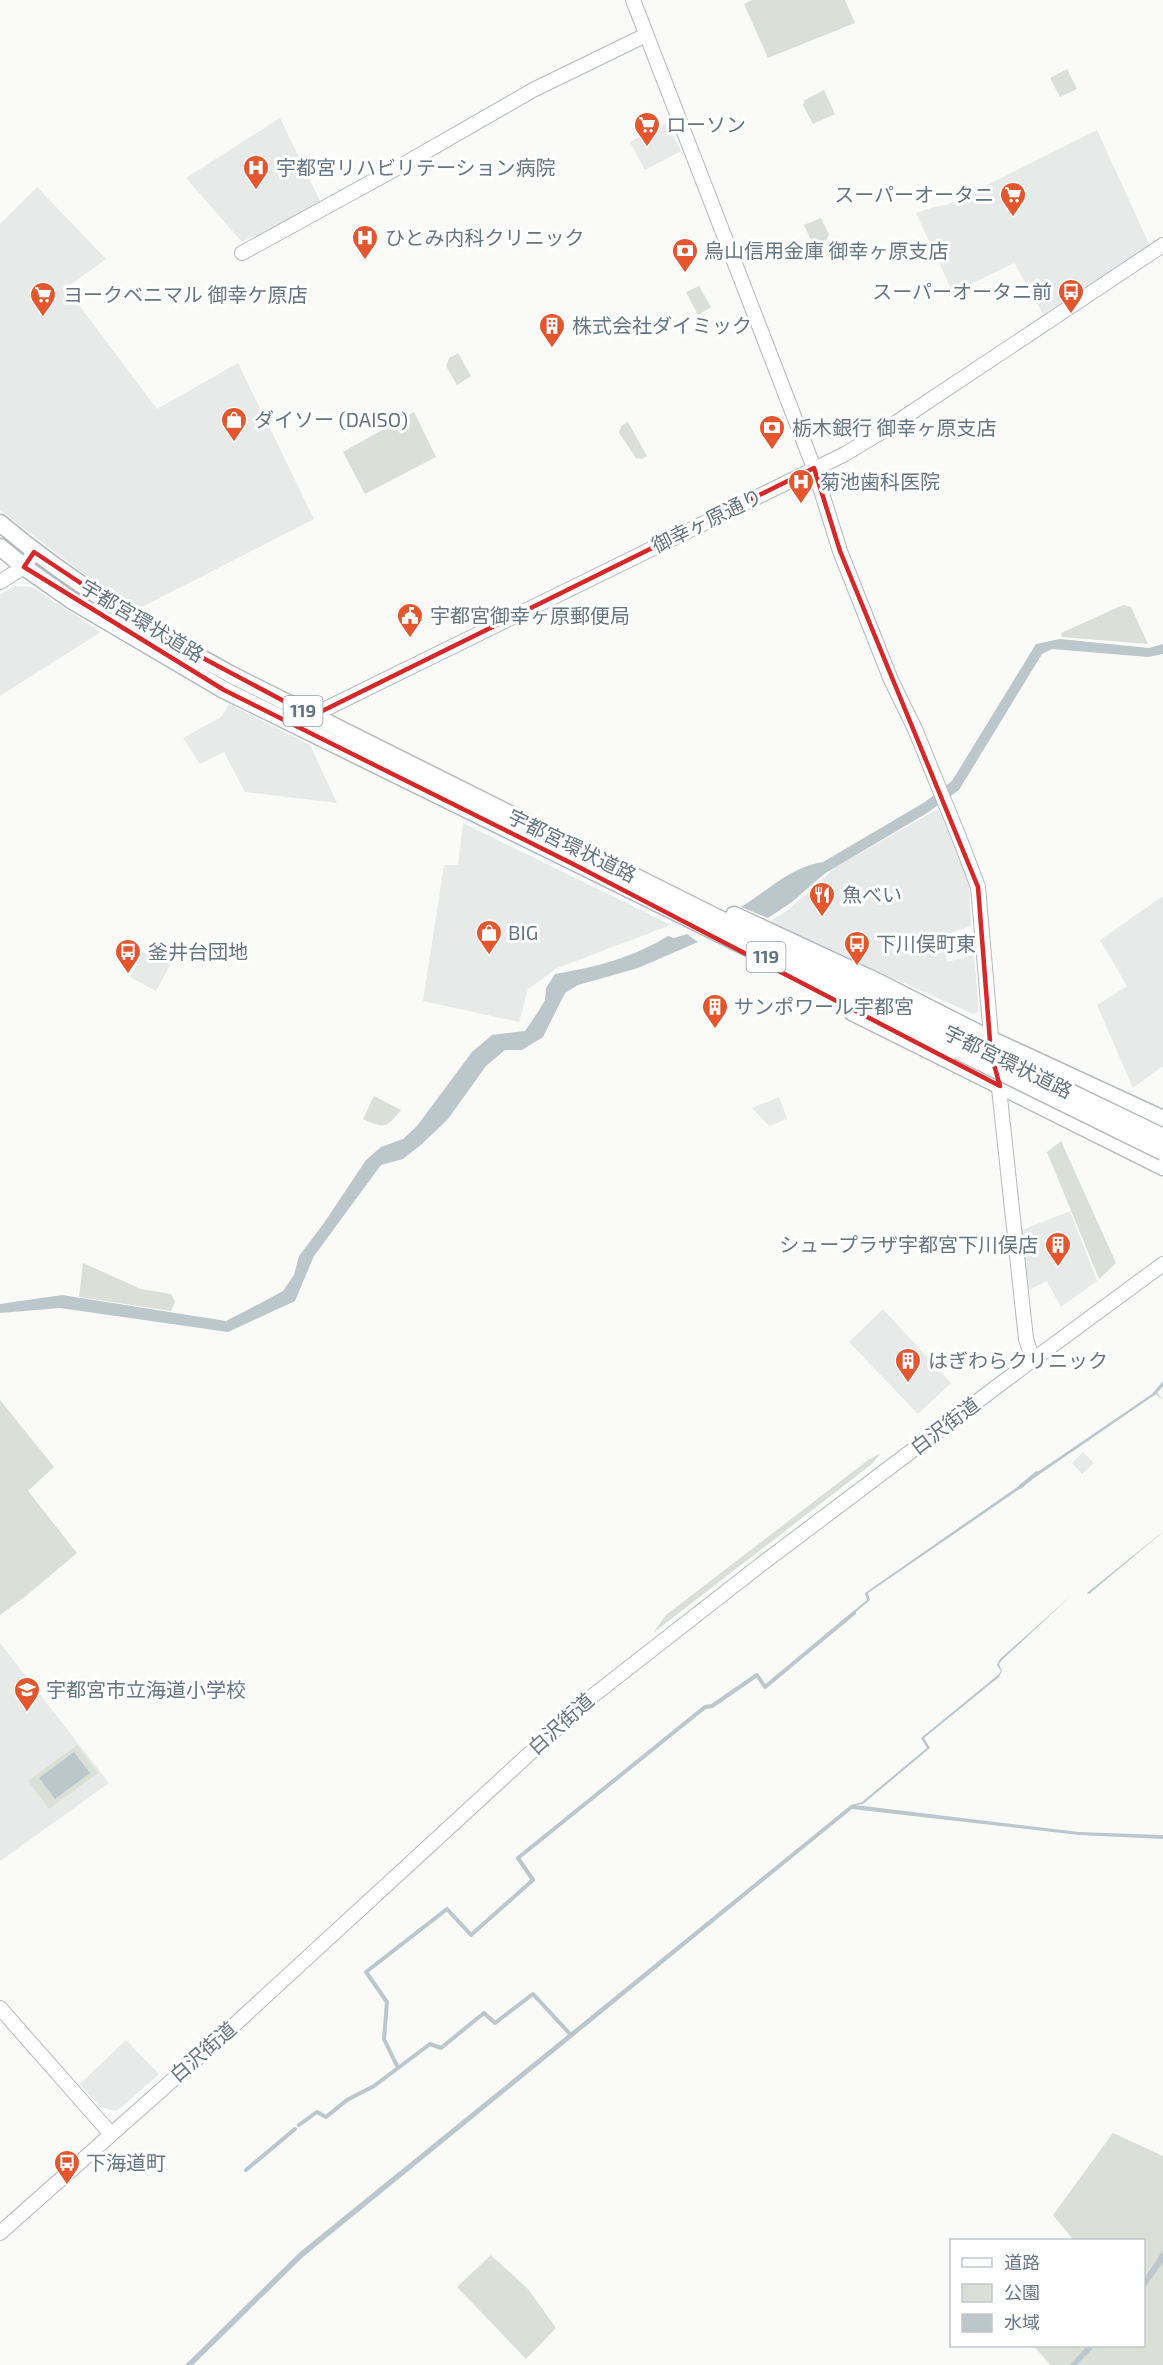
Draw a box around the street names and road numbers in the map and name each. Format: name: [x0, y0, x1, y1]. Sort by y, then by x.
street label: 御幸ヶ原通り: [647, 483, 766, 557]
street label: 宇都宮環状道路: [76, 574, 209, 666]
road number: 119: [284, 696, 322, 726]
street label: 宇都宮環状道路: [504, 804, 641, 887]
road number: 119: [746, 942, 786, 972]
street label: 宇都宮環状道路: [940, 1020, 1077, 1103]
street label: 白沢街道: [905, 1392, 984, 1459]
street label: 白沢街道: [523, 1688, 598, 1759]
street label: 白沢街道: [164, 2016, 240, 2087]

